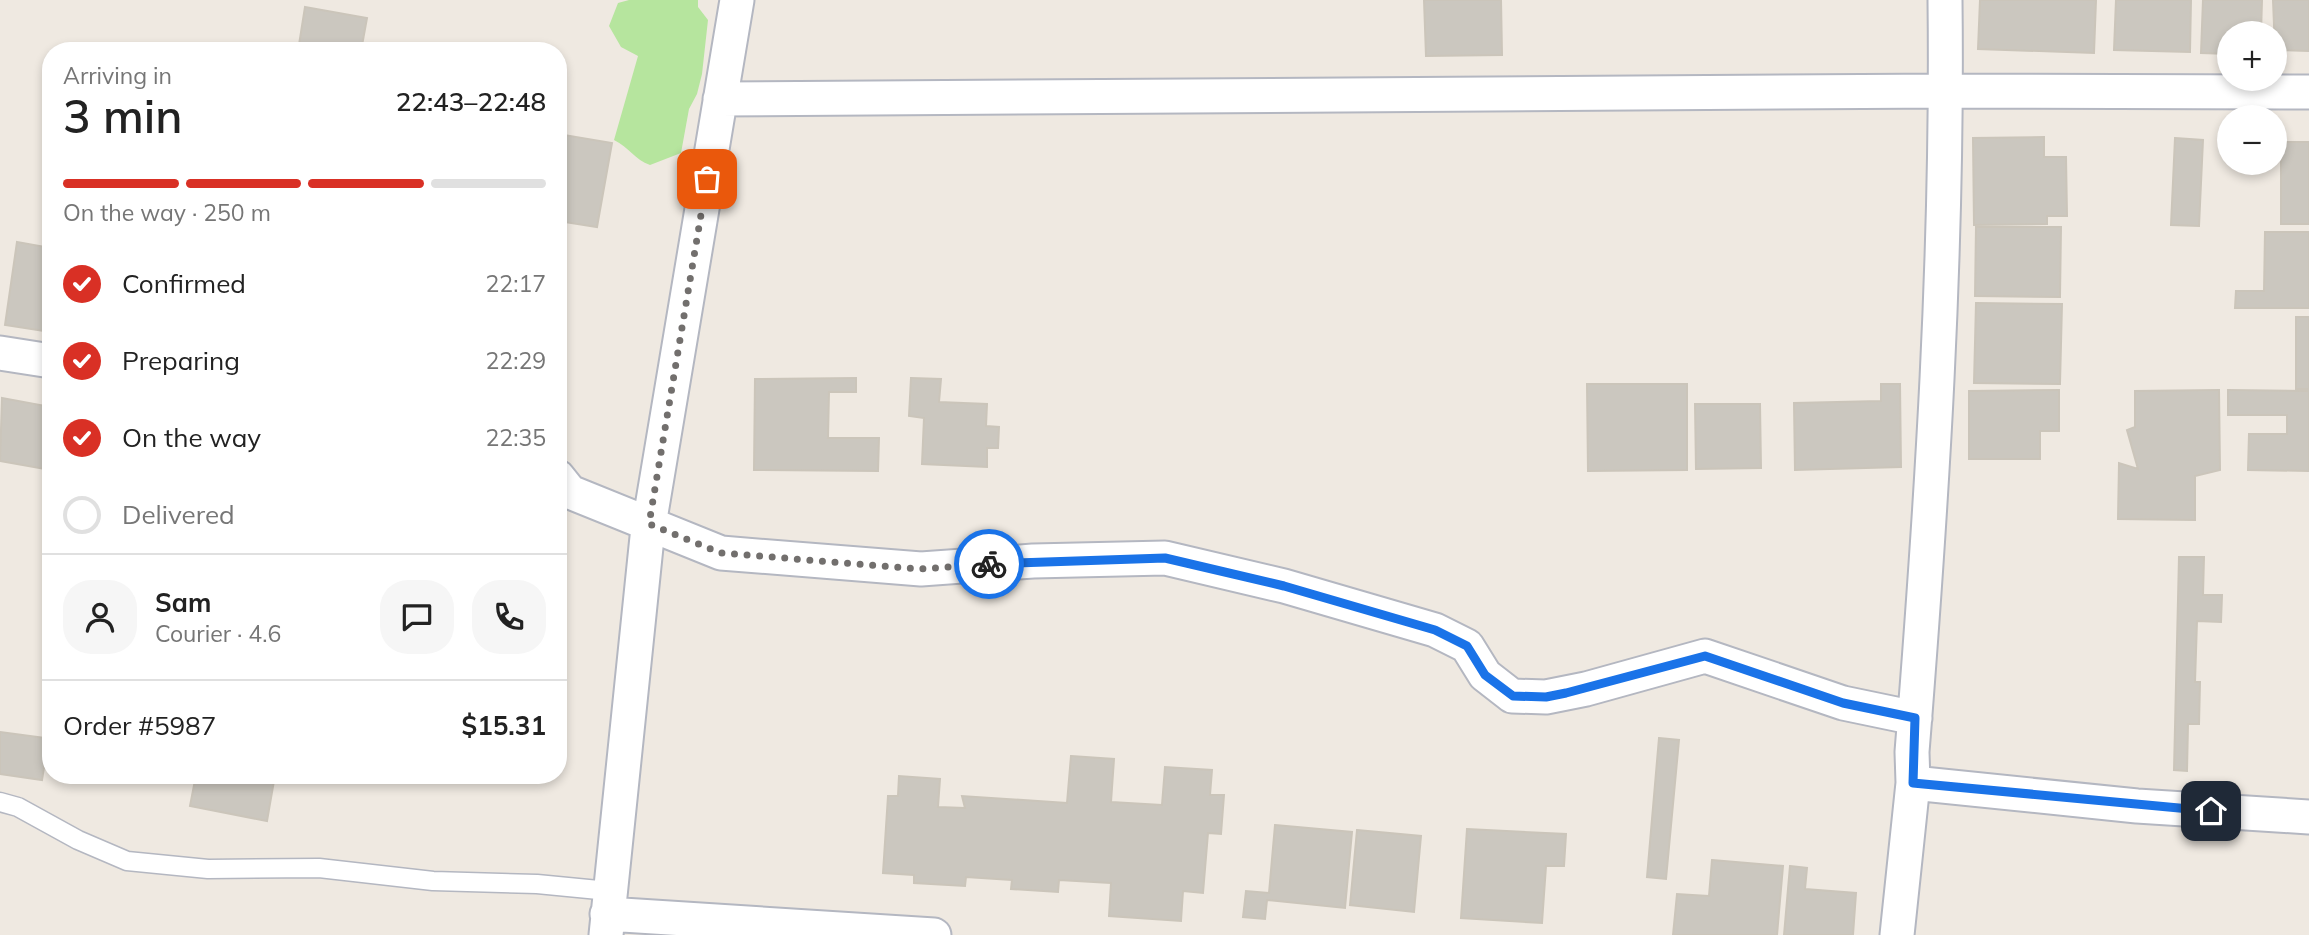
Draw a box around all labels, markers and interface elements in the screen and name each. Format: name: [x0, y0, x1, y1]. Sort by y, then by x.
map controls: [2217, 21, 2287, 175]
button: +: [2217, 21, 2287, 91]
text: Arriving in: [63, 61, 172, 90]
text: 22:43–22:48: [396, 85, 546, 118]
text: 3 min: [63, 87, 182, 145]
button: −: [2217, 105, 2287, 175]
pin: [677, 149, 737, 209]
icon: bag: [688, 160, 726, 198]
text: On the way · 250 m: [63, 198, 271, 227]
icon: check: [63, 265, 101, 303]
text: Confirmed: [122, 267, 246, 300]
text: 22:17: [486, 269, 546, 298]
icon: check: [63, 342, 101, 380]
text: Preparing: [122, 344, 240, 377]
text: 22:29: [486, 346, 546, 375]
icon: check: [63, 419, 101, 457]
text: On the way: [122, 421, 261, 454]
text: 22:35: [486, 423, 546, 452]
text: Delivered: [122, 498, 235, 531]
courier: [954, 529, 1024, 599]
icon: bike: [970, 545, 1008, 583]
button: person: [63, 580, 137, 654]
button: chat: [380, 580, 454, 654]
button: phone: [472, 580, 546, 654]
text: Sam: [155, 586, 211, 619]
text: Courier · 4.6: [155, 619, 281, 648]
text: Order #5987: [63, 709, 216, 742]
text: $15.31: [462, 709, 546, 742]
pin: [2181, 781, 2241, 841]
icon: home: [2192, 792, 2230, 830]

